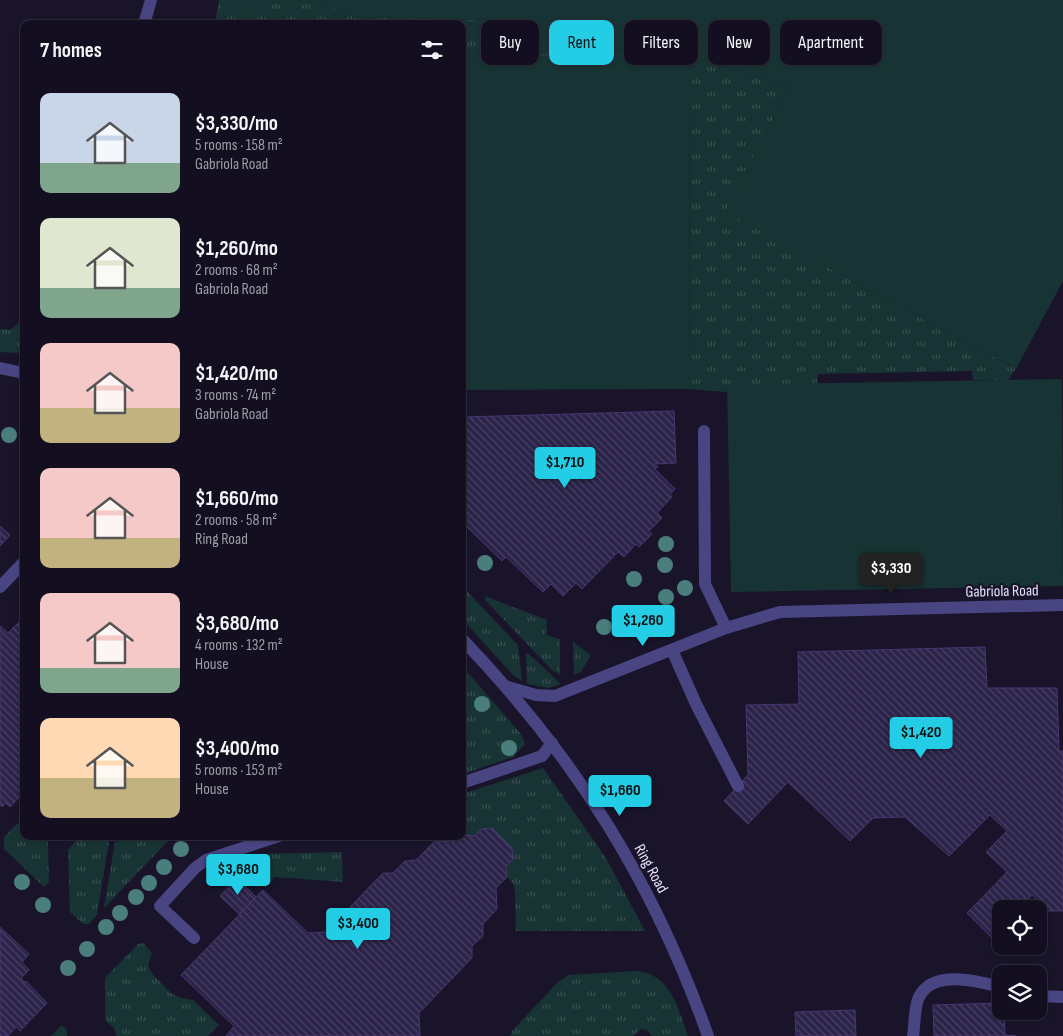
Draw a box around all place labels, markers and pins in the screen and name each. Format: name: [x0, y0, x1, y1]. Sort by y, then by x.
pin: $1,710: [524, 446, 606, 489]
pin: $3,330: [850, 552, 932, 595]
pin: $1,260: [602, 604, 684, 647]
pin: $1,420: [880, 716, 962, 759]
pin: $1,660: [579, 774, 661, 817]
pin: $3,680: [197, 854, 279, 896]
pin: $3,400: [317, 908, 399, 950]

